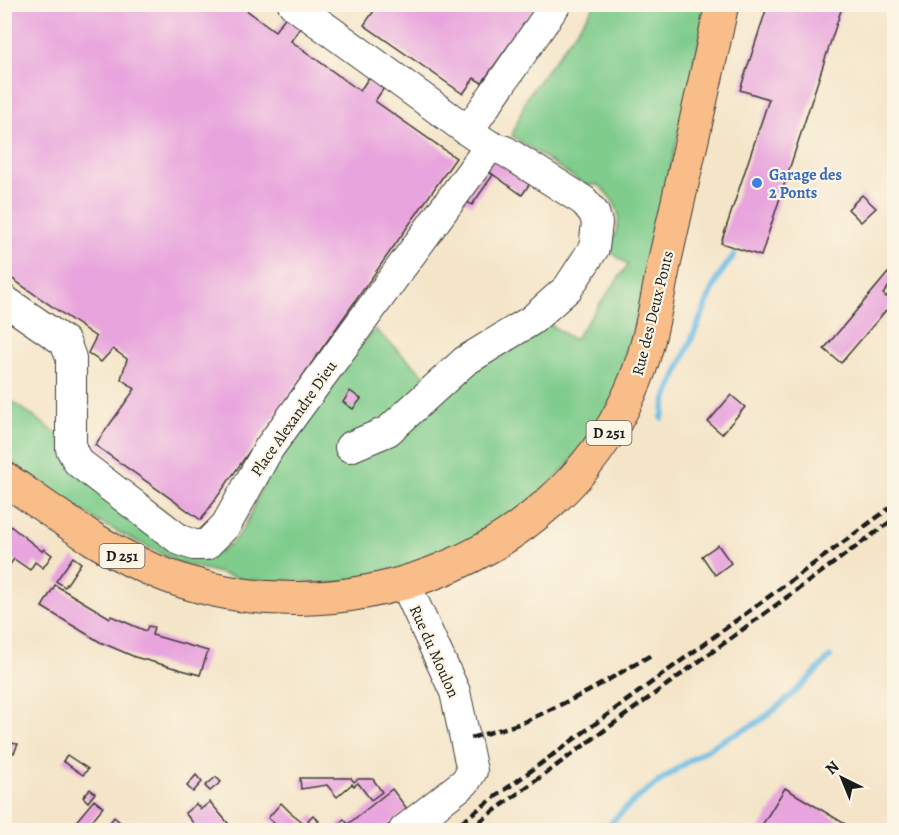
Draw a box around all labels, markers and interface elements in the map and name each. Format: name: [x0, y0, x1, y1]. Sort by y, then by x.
place label: Garage des 2 Ponts: [769, 164, 842, 204]
marker: Garage des 2 Ponts: [750, 176, 764, 190]
street label: Rue des Deux Ponts: [627, 248, 679, 378]
street label: Place Alexandre Dieu: [246, 356, 342, 481]
road number: D 251: [586, 421, 632, 445]
road number: D 251: [100, 544, 144, 568]
street label: Rue du Moulon: [404, 602, 464, 701]
north arrow: [812, 748, 872, 808]
text: N: [821, 756, 844, 780]

